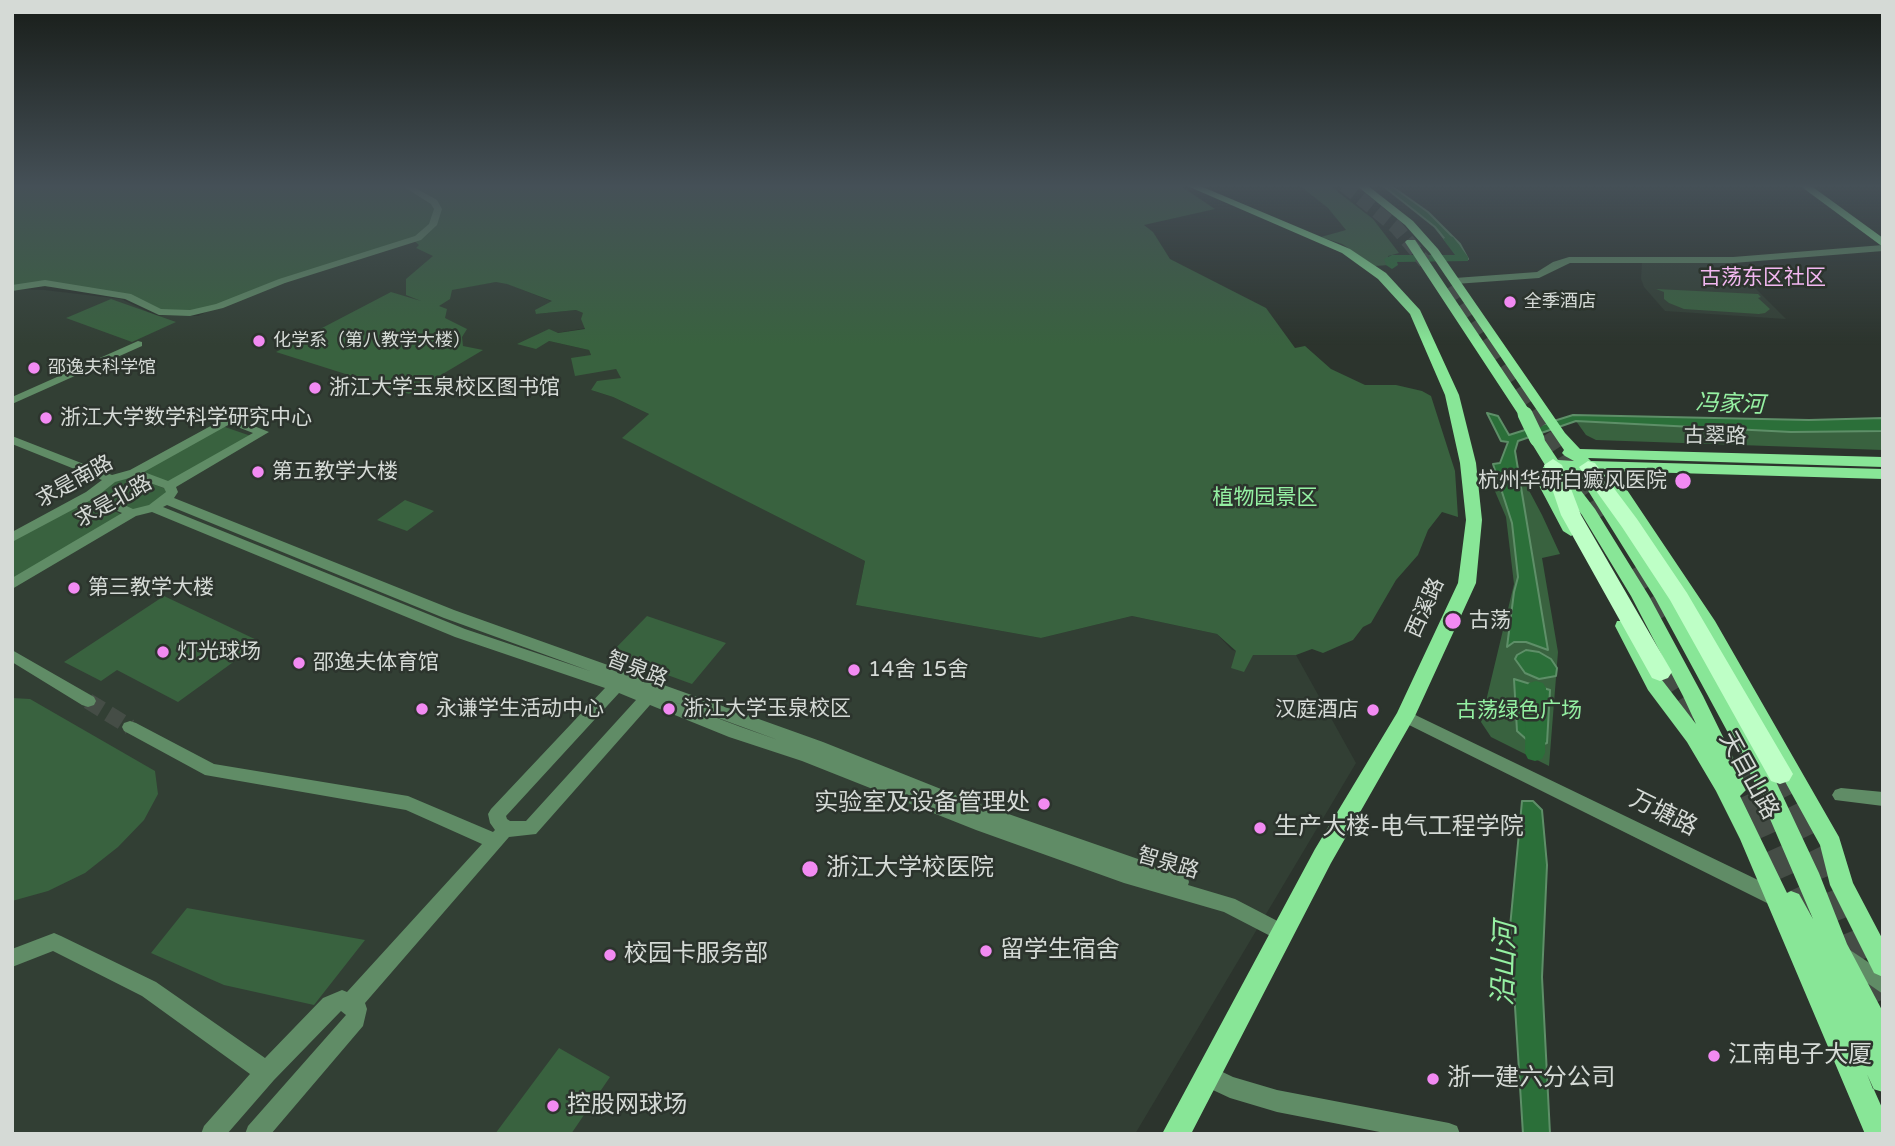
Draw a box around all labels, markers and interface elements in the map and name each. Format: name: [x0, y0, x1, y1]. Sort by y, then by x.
district label: 古荡东区社区: [1700, 265, 1826, 291]
place label: 全季酒店: [1524, 291, 1596, 313]
marker: 全季酒店: [1502, 294, 1518, 310]
place label: 化学系（第八教学大楼）: [273, 330, 471, 352]
marker: 化学系（第八教学大楼）: [251, 333, 267, 349]
place label: 邵逸夫科学馆: [48, 357, 156, 379]
marker: 邵逸夫科学馆: [26, 360, 42, 376]
place label: 浙江大学玉泉校区图书馆: [329, 375, 560, 401]
marker: 浙江大学玉泉校区图书馆: [307, 380, 323, 396]
water label: 冯家河: [1695, 390, 1765, 420]
place label: 浙江大学数学科学研究中心: [60, 405, 312, 431]
marker: 浙江大学数学科学研究中心: [38, 410, 54, 426]
street label: 古翠路: [1683, 424, 1747, 450]
street label: 求是南路: [32, 451, 118, 513]
place label: 第五教学大楼: [272, 459, 398, 485]
marker: 第五教学大楼: [250, 464, 266, 480]
place label: 杭州华研白癜风医院: [1478, 468, 1667, 494]
street label: 求是北路: [71, 471, 157, 533]
marker: 杭州华研白癜风医院: [1673, 471, 1693, 491]
park label: 植物园景区: [1213, 485, 1317, 511]
street label: 西溪路: [1402, 574, 1450, 642]
place label: 第三教学大楼: [88, 575, 214, 601]
marker: 第三教学大楼: [66, 580, 82, 596]
place label: 古荡: [1469, 608, 1511, 634]
marker: 古荡: [1443, 611, 1463, 631]
place label: 灯光球场: [177, 639, 261, 665]
marker: 灯光球场: [155, 644, 171, 660]
street label: 智泉路: [603, 647, 671, 693]
place label: 邵逸夫体育馆: [313, 650, 439, 676]
marker: 邵逸夫体育馆: [291, 655, 307, 671]
place label: 14舍 15舍: [868, 657, 968, 683]
marker: 14舍 15舍: [846, 662, 862, 678]
place label: 永谦学生活动中心: [436, 696, 604, 722]
place label: 浙江大学玉泉校区: [683, 696, 851, 722]
place label: 汉庭酒店: [1275, 697, 1359, 723]
park label: 古荡绿色广场: [1456, 698, 1582, 724]
marker: 永谦学生活动中心: [414, 701, 430, 717]
marker: 浙江大学玉泉校区: [661, 701, 677, 717]
marker: 汉庭酒店: [1365, 702, 1381, 718]
street label: 天目山路: [1712, 727, 1784, 825]
street label: 万塘路: [1624, 785, 1702, 843]
place label: 实验室及设备管理处: [814, 790, 1030, 818]
marker: 实验室及设备管理处: [1036, 796, 1052, 812]
place label: 生产大楼-电气工程学院: [1274, 814, 1524, 842]
marker: 生产大楼-电气工程学院: [1252, 820, 1268, 836]
street label: 智泉路: [1134, 843, 1202, 885]
place label: 浙江大学校医院: [826, 855, 994, 883]
marker: 浙江大学校医院: [800, 859, 820, 879]
water label: 沿山河: [1488, 921, 1524, 1007]
place label: 留学生宿舍: [1000, 937, 1120, 965]
place label: 校园卡服务部: [624, 941, 768, 969]
marker: 留学生宿舍: [978, 943, 994, 959]
marker: 校园卡服务部: [602, 947, 618, 963]
place label: 江南电子大厦: [1728, 1042, 1872, 1070]
marker: 江南电子大厦: [1706, 1048, 1722, 1064]
place label: 浙一建六分公司: [1447, 1065, 1615, 1093]
marker: 浙一建六分公司: [1425, 1071, 1441, 1087]
place label: 控股网球场: [567, 1092, 687, 1120]
marker: 控股网球场: [545, 1098, 561, 1114]

